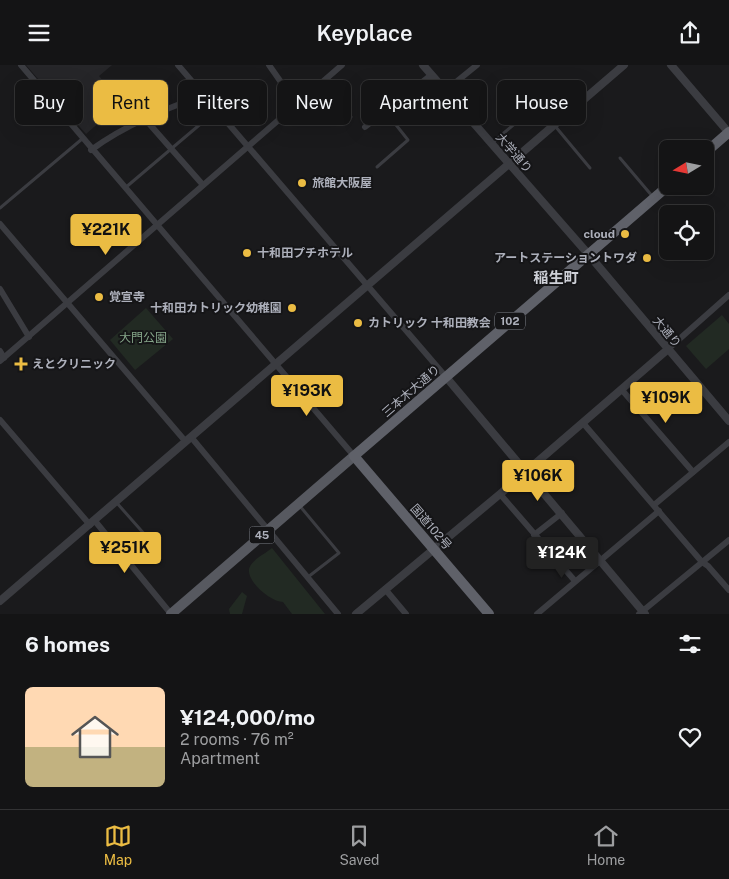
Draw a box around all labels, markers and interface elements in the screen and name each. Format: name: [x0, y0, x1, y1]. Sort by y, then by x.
icon: menu: [25, 19, 53, 47]
icon: share: [676, 19, 704, 47]
text: Keyplace: [316, 20, 413, 46]
chip: Buy: [15, 80, 83, 125]
chip: Rent: [93, 80, 168, 125]
chip: Filters: [178, 80, 267, 125]
chip: New: [277, 80, 351, 125]
chip: Apartment: [361, 80, 487, 125]
chip: House: [497, 80, 586, 125]
street label: 大学通り: [493, 130, 535, 176]
north arrow: [659, 140, 714, 195]
map controls: [659, 140, 714, 260]
place label: 旅館大阪屋: [312, 176, 372, 190]
marker: 旅館大阪屋: [296, 177, 308, 189]
button: locate: [659, 205, 714, 260]
pin: ¥221K: [71, 213, 141, 256]
text: ¥221K: [81, 220, 131, 239]
place label: cloud: [584, 227, 615, 241]
marker: cloud: [619, 228, 631, 240]
place label: 十和田プチホテル: [257, 246, 353, 260]
marker: 十和田プチホテル: [241, 247, 253, 259]
place label: アートステーショントワダ: [494, 251, 637, 265]
marker: アートステーショントワダ: [641, 252, 653, 264]
district label: 稲生町: [533, 269, 579, 286]
place label: 覚宣寺: [109, 290, 145, 304]
marker: 覚宣寺: [93, 291, 105, 303]
place label: 十和田カトリック幼稚園: [150, 301, 282, 315]
marker: 十和田カトリック幼稚園: [286, 302, 298, 314]
road number: 102: [495, 313, 525, 329]
street label: 大通り: [650, 314, 684, 350]
place label: カトリック 十和田教会: [368, 316, 491, 330]
marker: カトリック 十和田教会: [352, 317, 364, 329]
park label: 大門公園: [119, 331, 167, 345]
marker: えとクリニック: [14, 357, 28, 371]
place label: えとクリニック: [32, 357, 116, 371]
street label: 三本木大通り: [379, 362, 443, 420]
pin: ¥193K: [272, 375, 342, 417]
text: ¥193K: [282, 381, 332, 400]
pin: ¥109K: [631, 381, 701, 424]
text: ¥109K: [641, 388, 691, 407]
pin: ¥106K: [503, 459, 573, 502]
text: ¥106K: [513, 466, 563, 485]
street label: 国道102号: [408, 502, 454, 552]
road number: 45: [250, 527, 274, 543]
pin: ¥251K: [90, 531, 160, 574]
pin: ¥124K: [527, 537, 597, 579]
text: ¥251K: [100, 538, 150, 557]
text: ¥124K: [537, 543, 587, 562]
icon: filters: [676, 630, 704, 658]
text: 6 homes: [25, 632, 110, 657]
text: ¥124,000/mo: [180, 705, 315, 730]
icon: home: [65, 707, 125, 767]
icon: heart: [676, 723, 704, 751]
text: 2 rooms · 76 m²: [180, 730, 294, 749]
text: Apartment: [180, 749, 260, 768]
tab: Map: [104, 822, 132, 868]
tab: Saved: [339, 822, 379, 868]
tab: Home: [587, 822, 625, 868]

